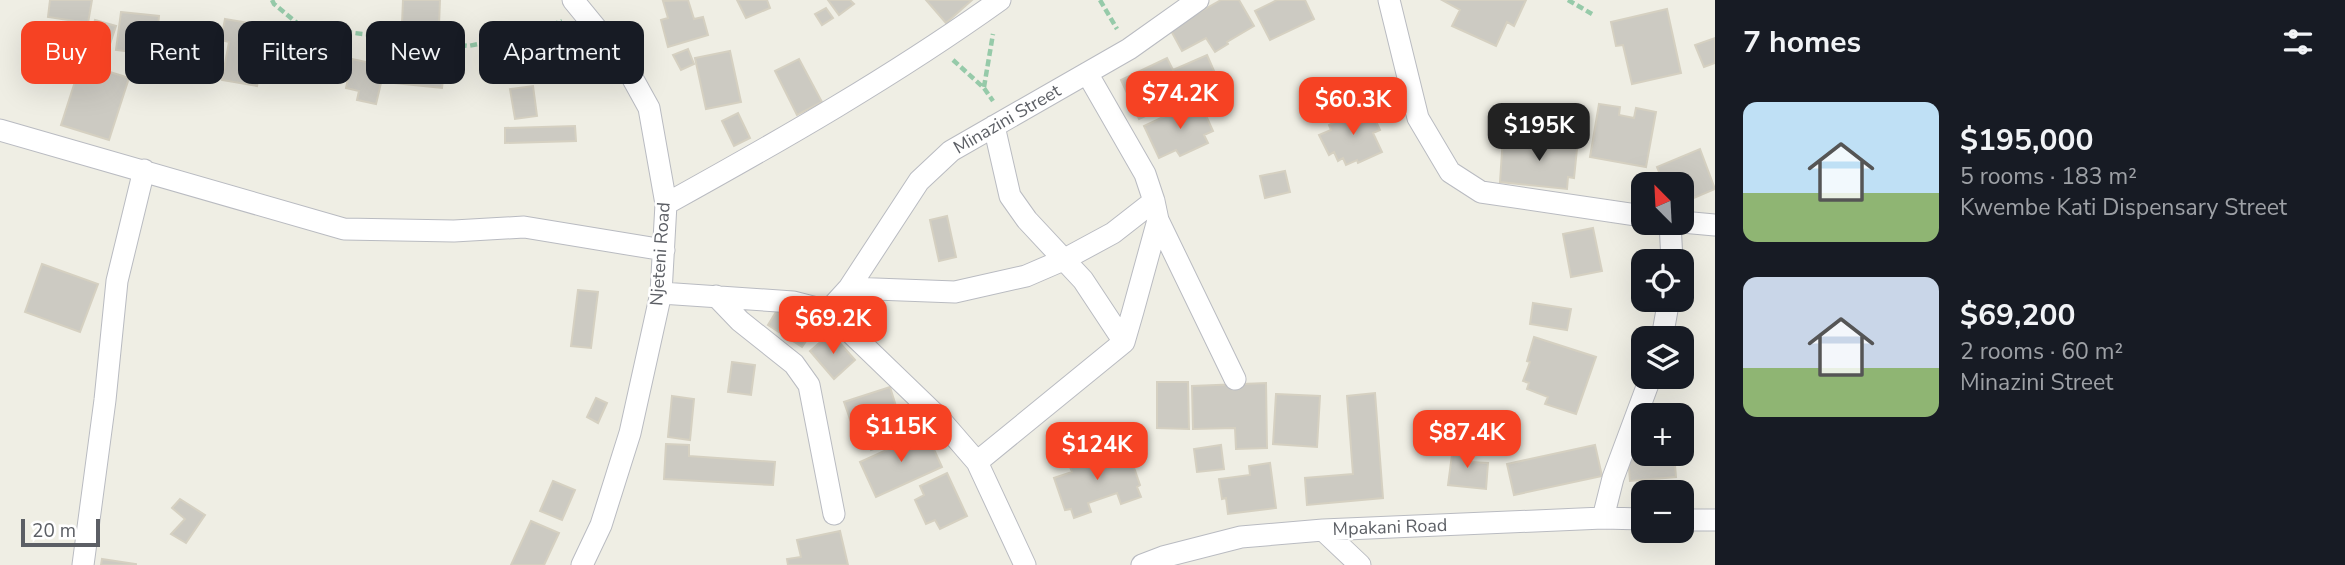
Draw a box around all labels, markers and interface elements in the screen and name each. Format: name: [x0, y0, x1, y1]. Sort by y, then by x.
chip: Buy: [21, 21, 111, 84]
chip: Rent: [125, 21, 224, 84]
chip: Filters: [238, 21, 352, 84]
chip: New: [366, 21, 465, 84]
chip: Apartment: [479, 21, 644, 84]
text: 7 homes: [1743, 22, 1861, 63]
icon: filters: [2279, 23, 2317, 61]
pin: $74.2K: [1123, 72, 1237, 131]
street label: Minazini Street: [949, 78, 1066, 159]
text: $74.2K: [1142, 78, 1218, 109]
pin: $60.3K: [1296, 78, 1410, 137]
text: $60.3K: [1315, 84, 1391, 115]
pin: $195K: [1490, 104, 1588, 163]
text: $195K: [1504, 110, 1574, 141]
text: $195,000: [1960, 120, 2093, 161]
icon: home: [1799, 130, 1883, 214]
text: 5 rooms · 183 m²: [1960, 161, 2137, 192]
north arrow: [1631, 172, 1694, 234]
map controls: [1631, 172, 1694, 543]
text: Kwembe Kati Dispensary Street: [1960, 192, 2287, 223]
street label: Njeteni Road: [644, 201, 676, 307]
button: locate: [1631, 249, 1694, 312]
text: $69,200: [1960, 295, 2075, 336]
pin: $69.2K: [776, 296, 890, 356]
text: $69.2K: [795, 303, 871, 334]
icon: home: [1799, 305, 1883, 389]
button: layers: [1631, 326, 1694, 389]
text: 2 rooms · 60 m²: [1960, 336, 2123, 367]
text: Minazini Street: [1960, 367, 2113, 398]
button: +: [1631, 403, 1694, 466]
pin: $115K: [852, 405, 950, 464]
pin: $87.4K: [1410, 410, 1524, 470]
text: $115K: [866, 411, 936, 442]
text: $87.4K: [1429, 417, 1505, 448]
pin: $124K: [1048, 422, 1146, 482]
text: $124K: [1062, 429, 1132, 460]
button: −: [1631, 480, 1694, 543]
street label: Mpakani Road: [1332, 513, 1448, 541]
scale bar: [21, 516, 100, 548]
text: 20 m: [32, 518, 76, 544]

